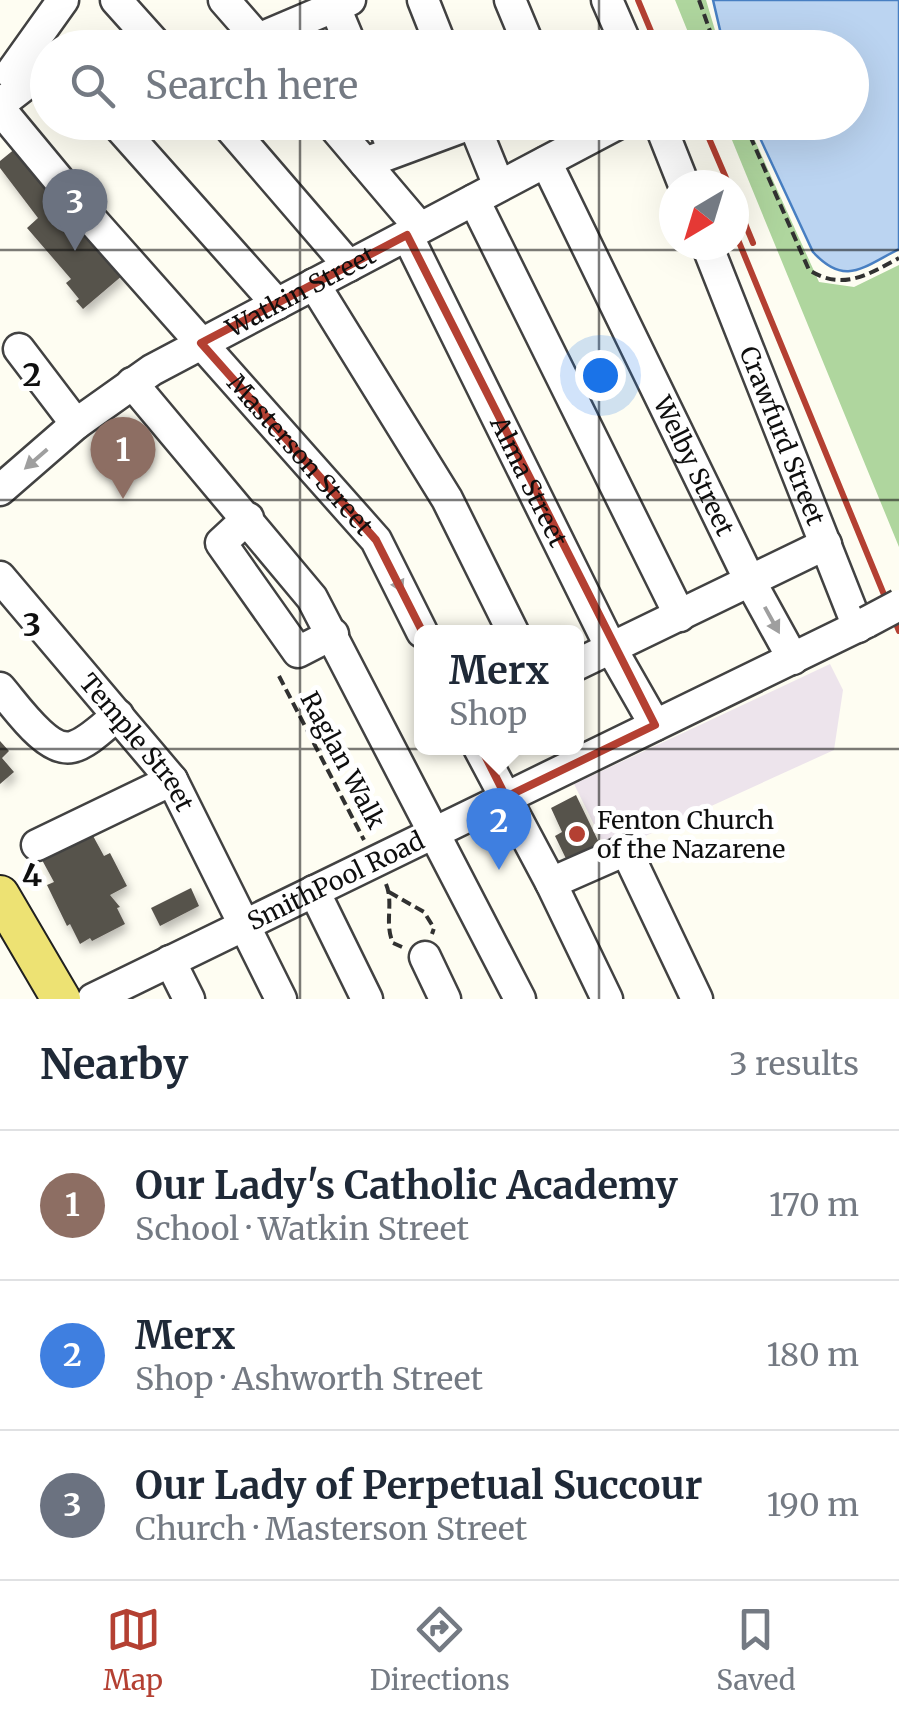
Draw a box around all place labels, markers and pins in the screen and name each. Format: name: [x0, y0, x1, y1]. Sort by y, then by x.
pin: 3: [42, 168, 108, 251]
pin: 1: [90, 416, 156, 499]
pin: 2: [466, 788, 532, 870]
place label: Fenton Church of the Nazarene: [597, 804, 785, 865]
marker: Fenton Church of the Nazarene: [566, 823, 588, 845]

